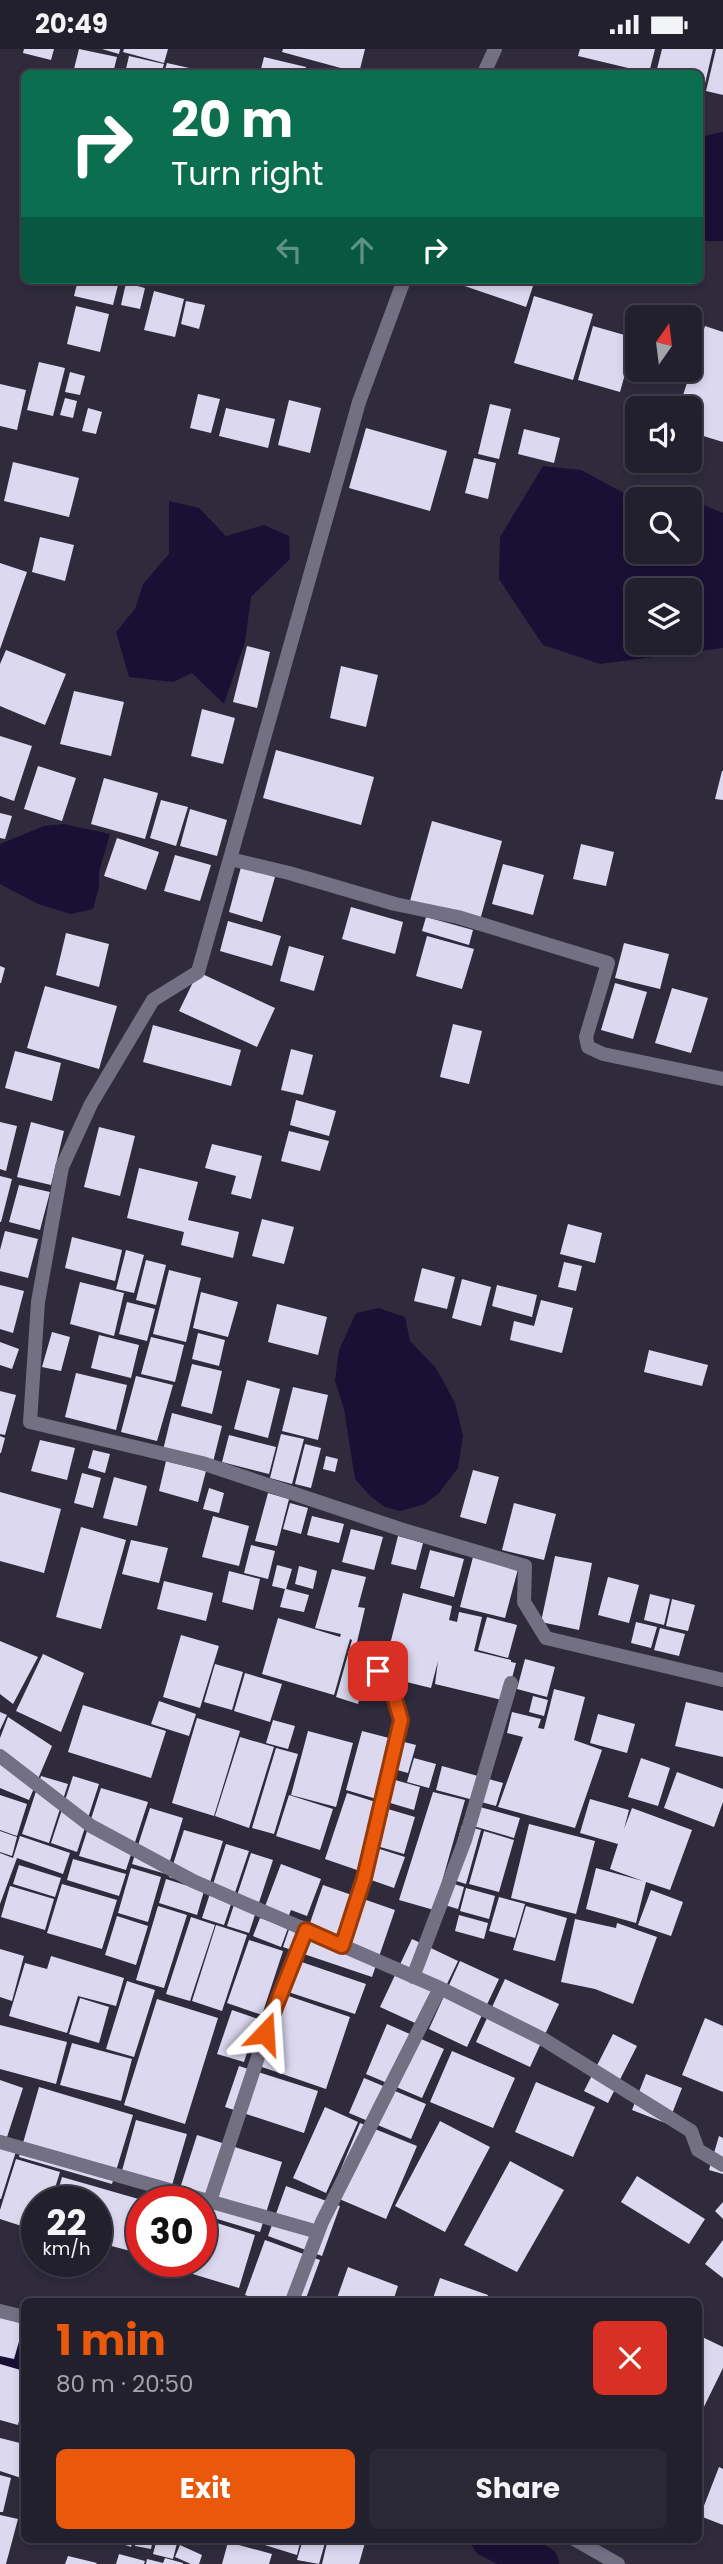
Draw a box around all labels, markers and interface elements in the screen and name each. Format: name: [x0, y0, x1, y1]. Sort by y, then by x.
text: 20:49: [35, 6, 108, 42]
text: 20 m: [171, 86, 293, 154]
icon: right: [56, 98, 147, 189]
text: Turn right: [171, 151, 323, 196]
icon: left: [270, 231, 308, 269]
icon: ahead: [343, 231, 381, 269]
icon: right: [416, 231, 454, 269]
north arrow: [625, 305, 702, 381]
map controls: [625, 305, 702, 655]
button: sound: [625, 396, 702, 473]
button: search: [625, 487, 702, 564]
button: layers: [625, 578, 702, 655]
pin: [348, 1641, 408, 1701]
icon: arrive: [359, 1652, 397, 1690]
position arrow: [228, 1996, 302, 2070]
speed limit sign: 30: [126, 2186, 217, 2277]
text: 22: [47, 2198, 86, 2247]
text: km/h: [43, 2236, 90, 2261]
text: 1 min: [56, 2311, 166, 2370]
button: close: [593, 2321, 667, 2395]
text: 80 m · 20:50: [56, 2368, 193, 2400]
button: Exit: [56, 2449, 355, 2529]
button: Share: [369, 2449, 667, 2529]

